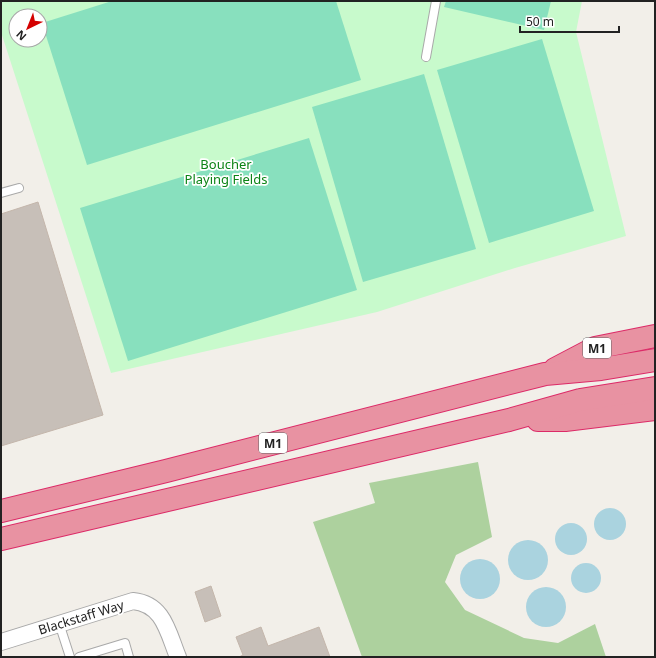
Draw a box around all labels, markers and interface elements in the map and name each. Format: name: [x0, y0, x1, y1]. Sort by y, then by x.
north arrow: [8, 8, 48, 48]
scale bar: [520, 8, 619, 34]
text: 50 m: [526, 13, 554, 30]
text: N: [12, 27, 29, 44]
park label: Boucher Playing Fields: [185, 155, 267, 188]
road number: M1: [583, 338, 611, 358]
road number: M1: [259, 433, 287, 453]
street label: Blackstaff Way: [36, 595, 126, 639]

